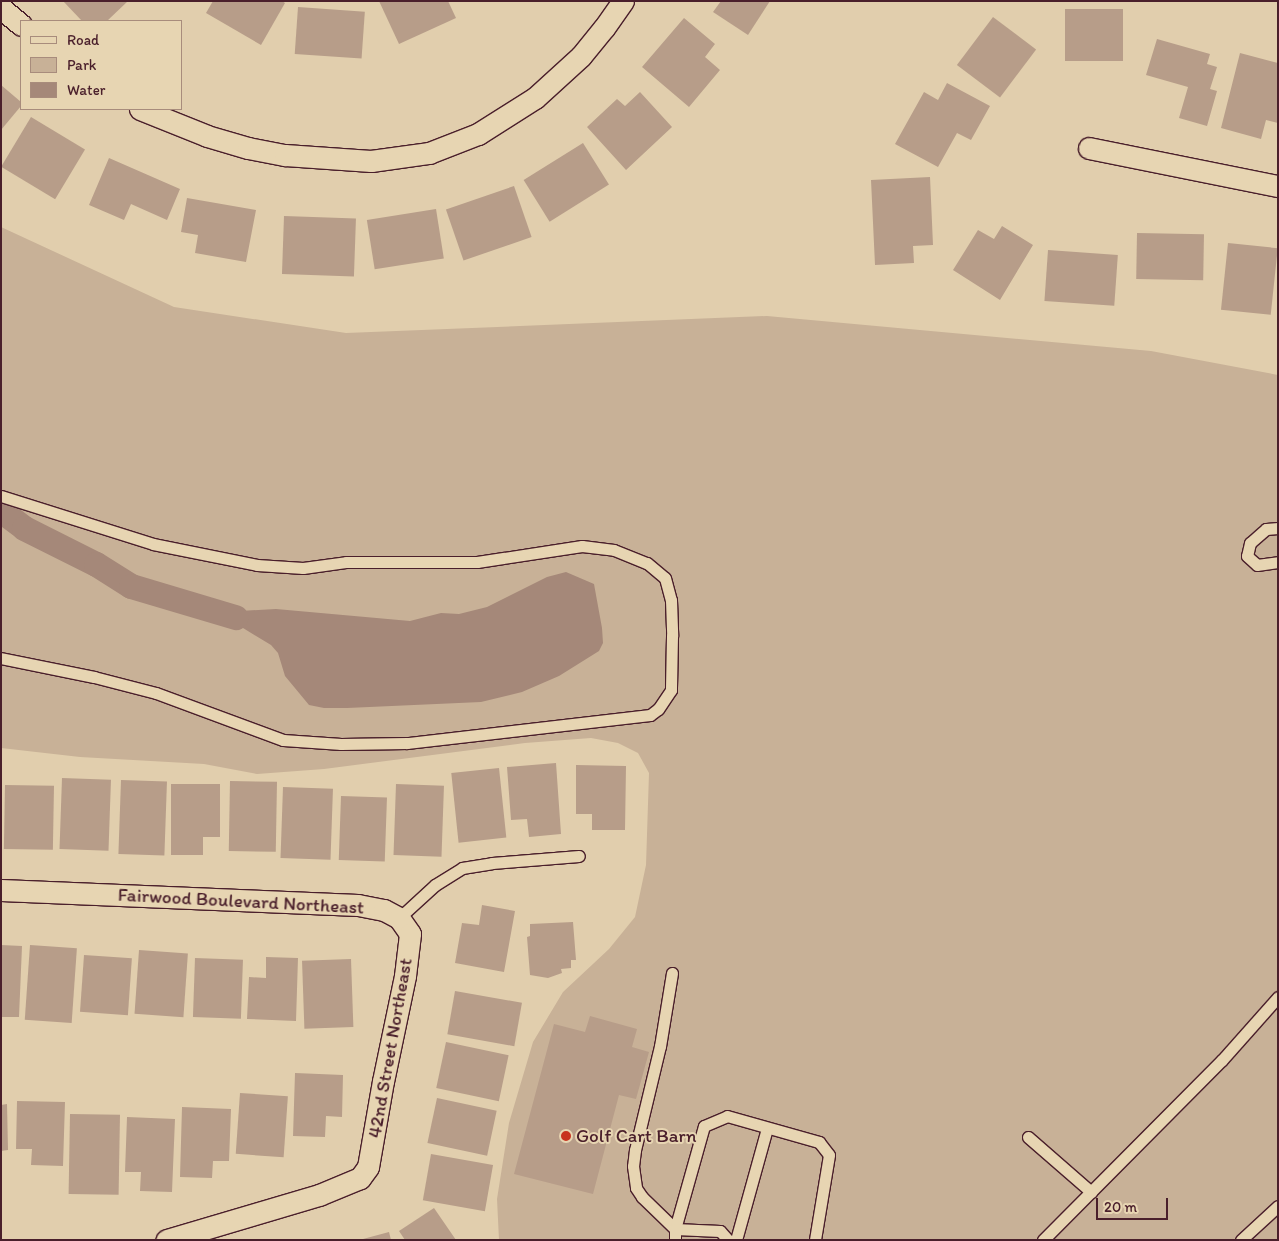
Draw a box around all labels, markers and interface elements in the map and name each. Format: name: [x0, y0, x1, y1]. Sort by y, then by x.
legend: [20, 20, 182, 110]
text: Road: [67, 31, 99, 49]
text: Park: [67, 56, 97, 74]
text: Water: [67, 81, 105, 99]
street label: Fairwood Boulevard Northeast: [117, 883, 365, 919]
street label: 42nd Street Northeast: [363, 956, 417, 1140]
place label: Golf Cart Barn: [576, 1125, 697, 1147]
marker: Golf Cart Barn: [560, 1130, 572, 1142]
scale bar: [1099, 1188, 1172, 1220]
text: 20 m: [1104, 1198, 1137, 1216]

